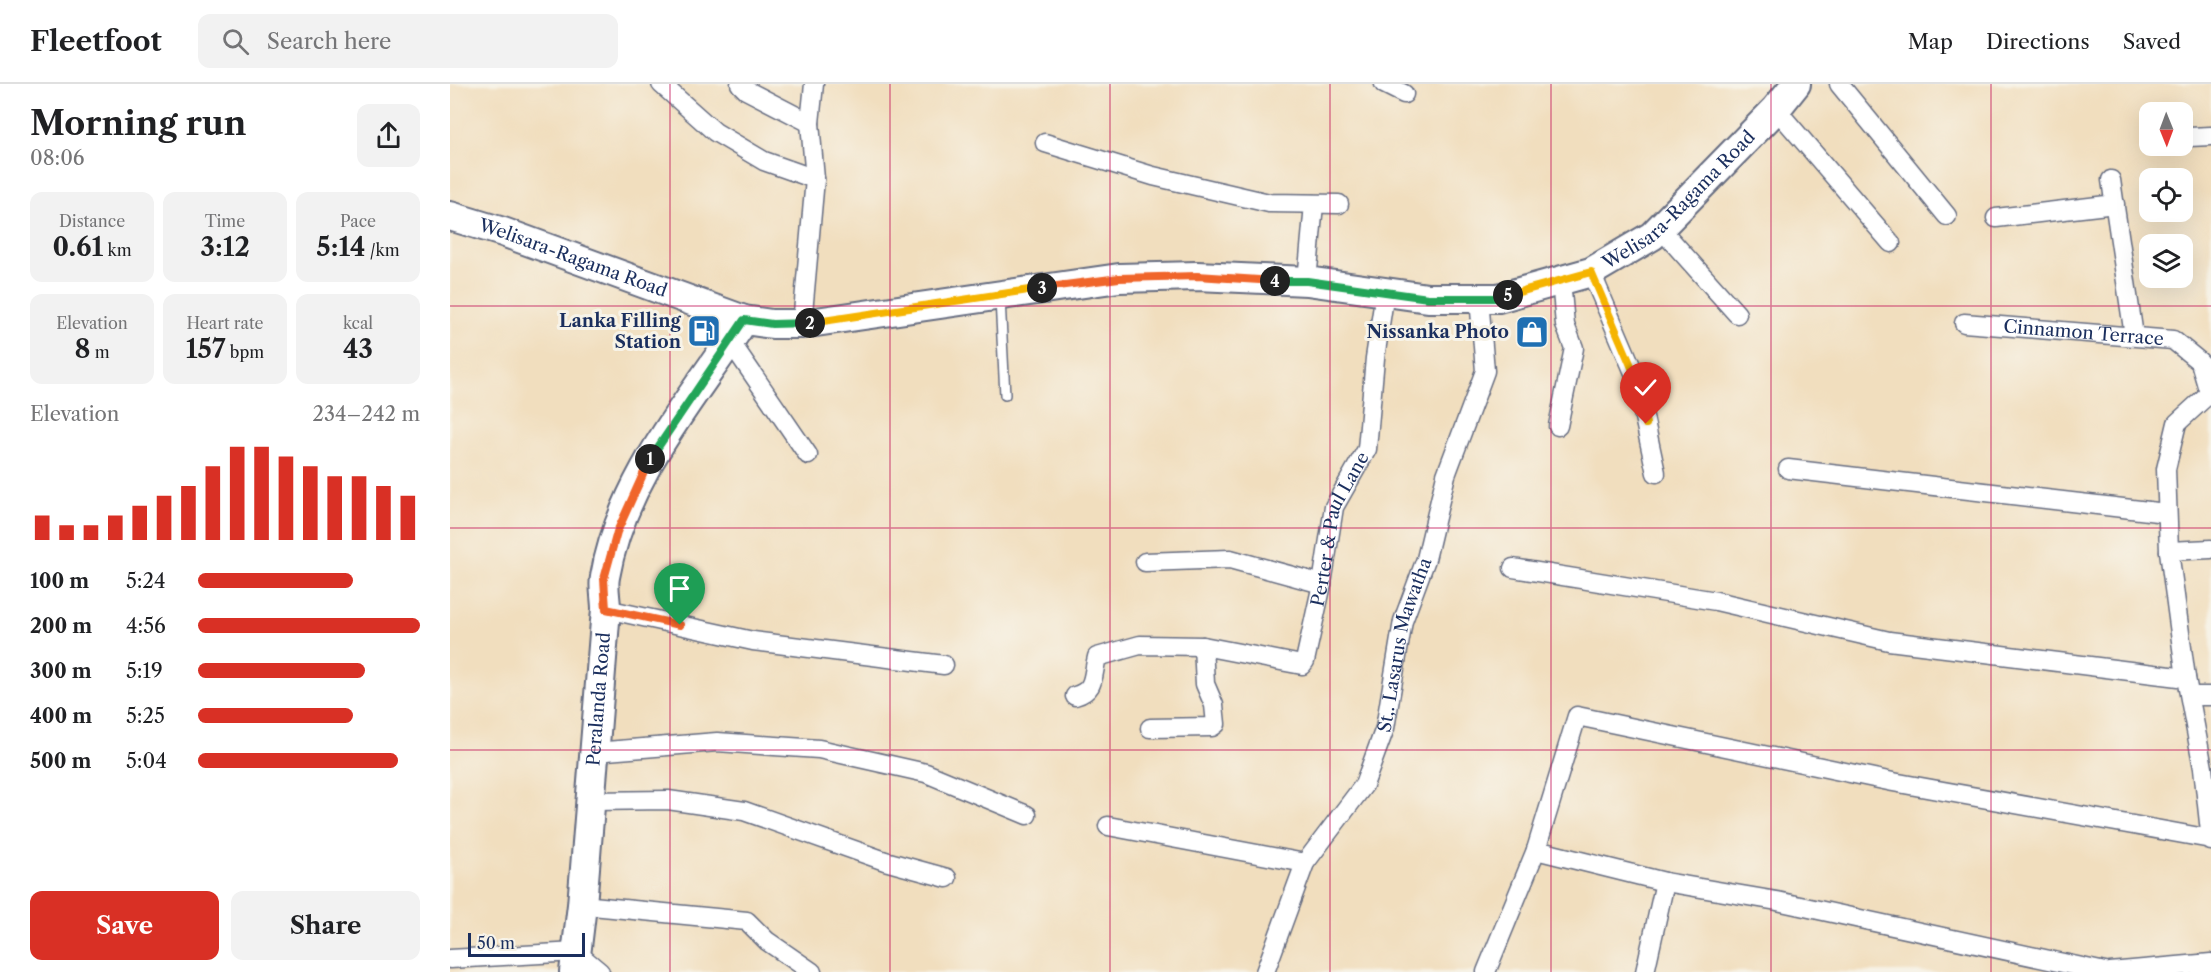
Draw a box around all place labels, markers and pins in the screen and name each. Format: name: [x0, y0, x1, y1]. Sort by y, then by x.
pin: 4: [1260, 266, 1290, 296]
pin: 3: [1027, 273, 1057, 303]
pin: 5: [1493, 280, 1523, 310]
pin: 2: [795, 308, 825, 338]
place label: Lanka Filling Station: [559, 310, 682, 353]
fuel station icon: Lanka Filling Station: [686, 313, 722, 349]
shop icon: Nissanka Photo: [1514, 314, 1550, 350]
place label: Nissanka Photo: [1366, 321, 1509, 343]
pin: [1620, 362, 1671, 424]
pin: 1: [635, 444, 665, 474]
pin: [654, 563, 705, 625]

